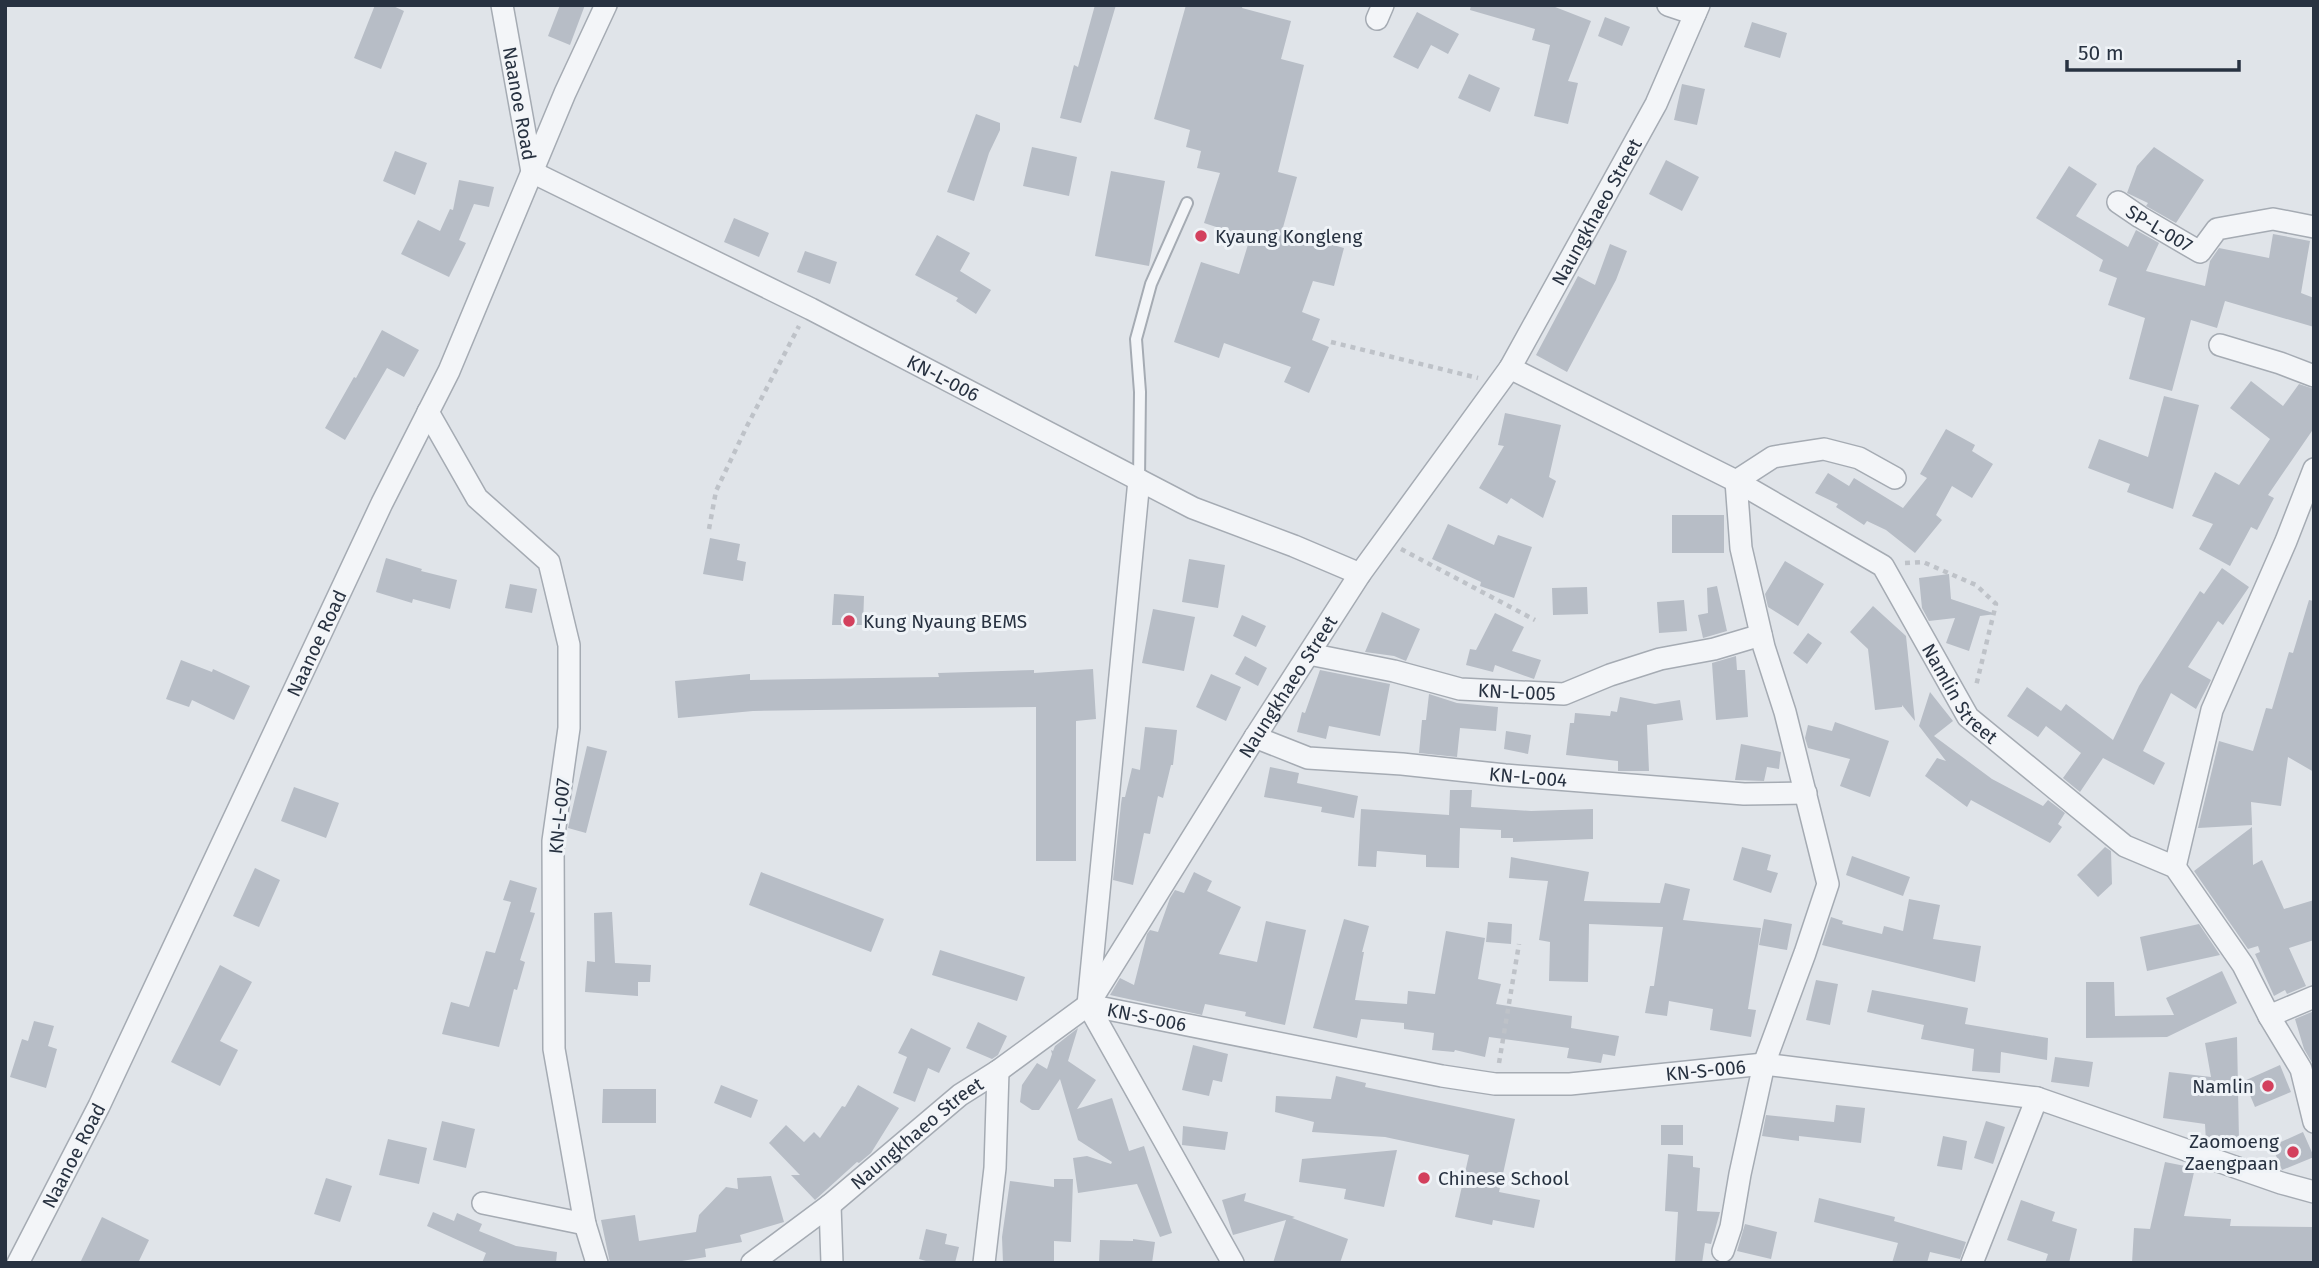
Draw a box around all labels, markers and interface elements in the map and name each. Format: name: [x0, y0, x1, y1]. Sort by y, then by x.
scale bar: [2067, 28, 2238, 72]
text: 50 m: [2078, 40, 2124, 66]
street label: Naanoe Road: [498, 45, 541, 162]
street label: Naungkhaeo Street: [1547, 134, 1647, 290]
street label: SP-L-007: [2121, 200, 2197, 257]
place label: Kyaung Kongleng: [1215, 225, 1363, 248]
marker: Kyaung Kongleng: [1193, 228, 1209, 244]
street label: KN-L-006: [903, 350, 983, 407]
street label: Naanoe Road: [282, 586, 352, 700]
place label: Kung Nyaung BEMS: [863, 610, 1027, 633]
street label: Naungkhaeo Street: [1234, 611, 1342, 762]
marker: Kung Nyaung BEMS: [841, 613, 857, 629]
street label: Namlin Street: [1917, 639, 2002, 749]
street label: KN-L-005: [1477, 679, 1556, 706]
street label: KN-L-004: [1488, 762, 1568, 792]
street label: KN-L-007: [544, 777, 575, 855]
street label: KN-S-006: [1105, 998, 1188, 1036]
street label: KN-S-006: [1664, 1055, 1747, 1086]
street label: Naungkhaeo Street: [846, 1072, 988, 1194]
place label: Namlin: [2192, 1075, 2254, 1098]
marker: Namlin: [2260, 1078, 2276, 1094]
street label: Naanoe Road: [37, 1099, 111, 1212]
place label: Zaomoeng Zaengpaan: [2185, 1130, 2279, 1175]
marker: Zaomoeng Zaengpaan: [2285, 1144, 2301, 1160]
place label: Chinese School: [1438, 1167, 1569, 1190]
marker: Chinese School: [1416, 1170, 1432, 1186]

